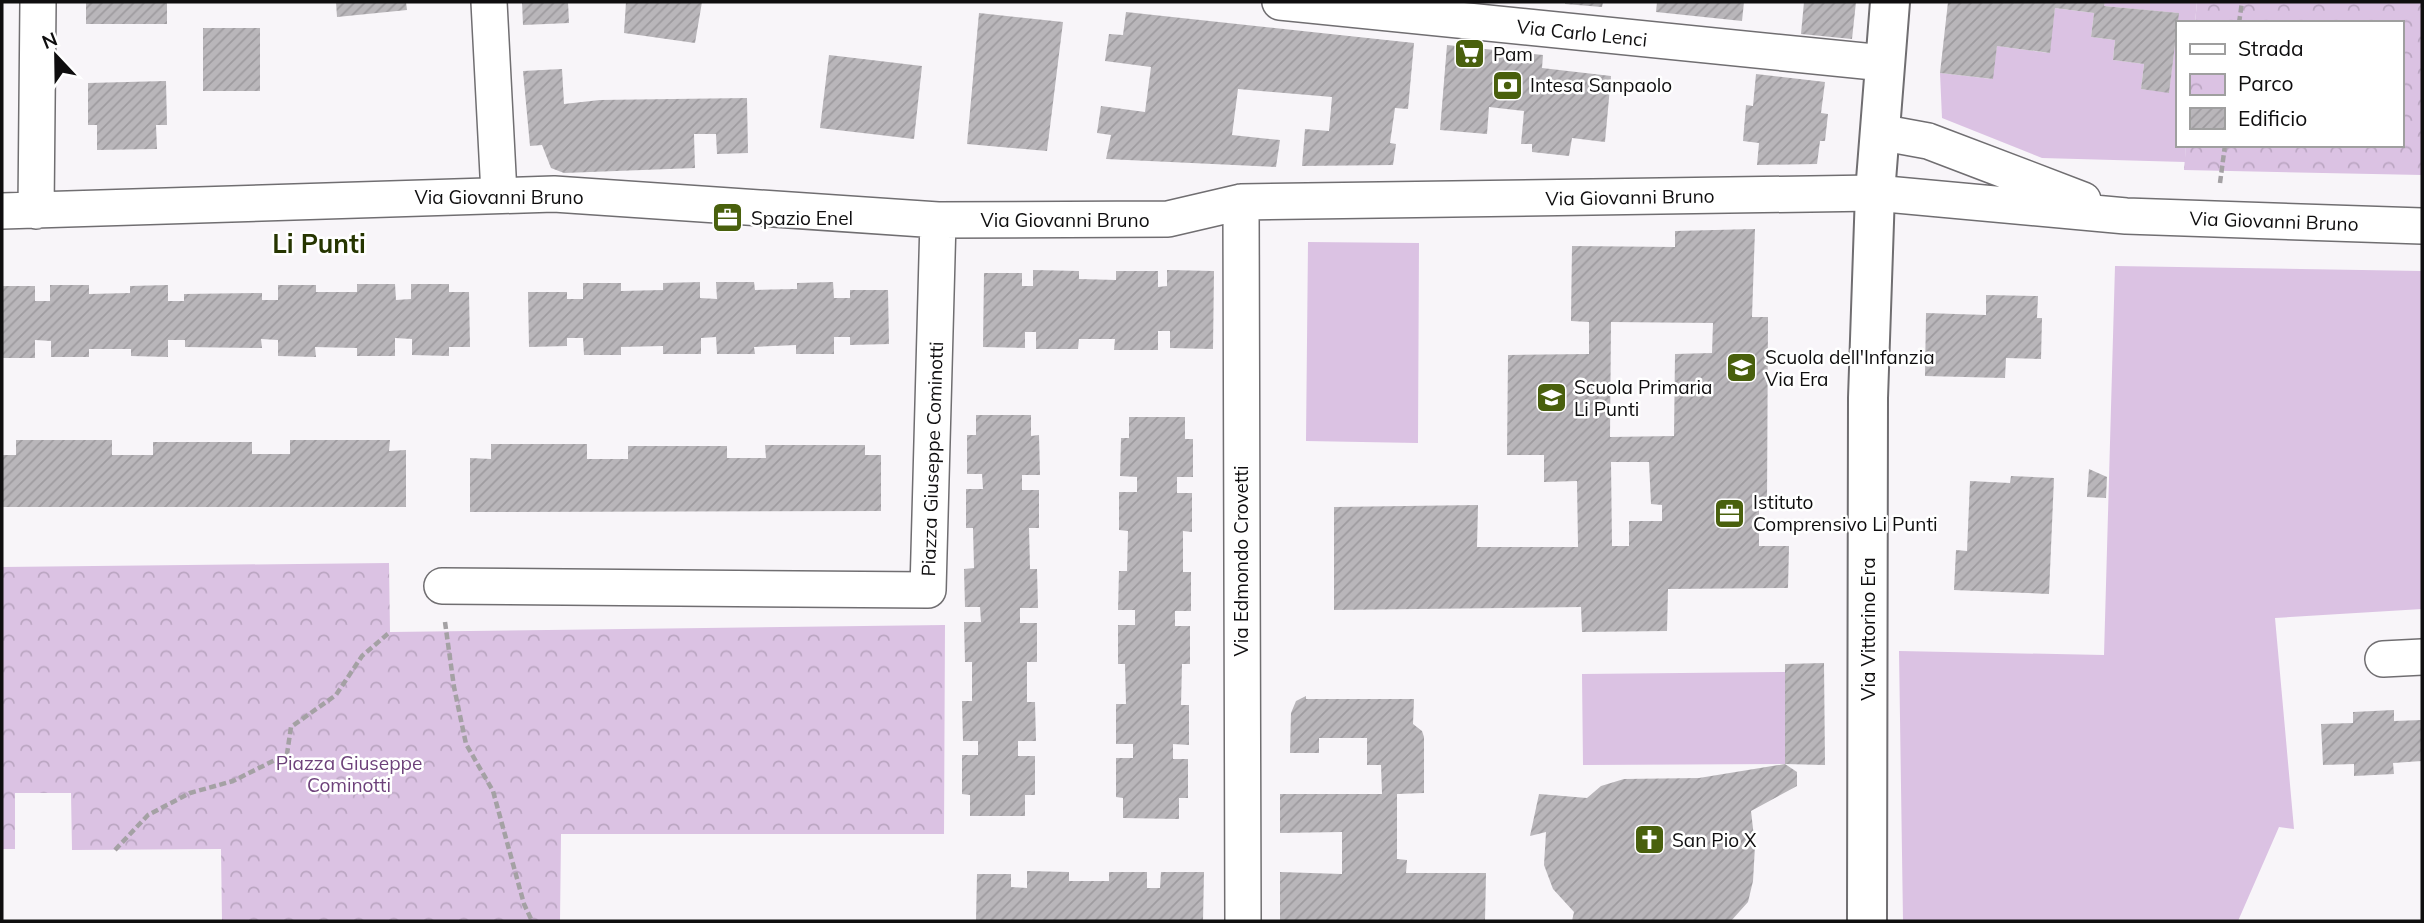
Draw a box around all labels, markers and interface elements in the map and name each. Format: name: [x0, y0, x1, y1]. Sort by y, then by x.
street label: Via Carlo Lenci: [1516, 14, 1648, 52]
north arrow: [21, 21, 91, 91]
legend: [2176, 21, 2403, 147]
text: N: [38, 26, 61, 54]
text: Strada: [2238, 35, 2304, 61]
supermarket icon: Pam: [1453, 37, 1487, 71]
place label: Pam: [1493, 42, 1533, 66]
bank icon: Intesa Sanpaolo: [1490, 68, 1524, 102]
text: Parco: [2238, 70, 2293, 96]
place label: Intesa Sanpaolo: [1530, 73, 1672, 97]
text: Edificio: [2238, 105, 2307, 131]
street label: Via Giovanni Bruno: [1545, 184, 1715, 210]
street label: Via Giovanni Bruno: [414, 185, 584, 209]
office icon: Spazio Enel: [711, 201, 745, 235]
place label: Spazio Enel: [751, 206, 853, 230]
street label: Via Giovanni Bruno: [2189, 206, 2359, 236]
street label: Via Giovanni Bruno: [980, 208, 1150, 232]
district label: Li Punti: [272, 227, 366, 260]
street label: Piazza Giuseppe Cominotti: [916, 341, 948, 577]
place label: Scuola dell'Infanzia Via Era: [1765, 345, 1935, 391]
school or university icon: Scuola dell'Infanzia Via Era: [1725, 351, 1759, 385]
place label: Scuola Primaria Li Punti: [1574, 375, 1712, 421]
school or university icon: Scuola Primaria Li Punti: [1534, 381, 1568, 415]
street label: Via Edmondo Crovetti: [1229, 466, 1253, 656]
place label: Istituto Comprensivo Li Punti: [1753, 490, 1938, 536]
office icon: Istituto Comprensivo Li Punti: [1713, 496, 1747, 530]
street label: Via Vittorino Era: [1856, 557, 1880, 701]
park label: Piazza Giuseppe Cominotti: [276, 751, 422, 797]
church icon: San Pio X: [1632, 823, 1666, 857]
place label: San Pio X: [1672, 828, 1757, 852]

